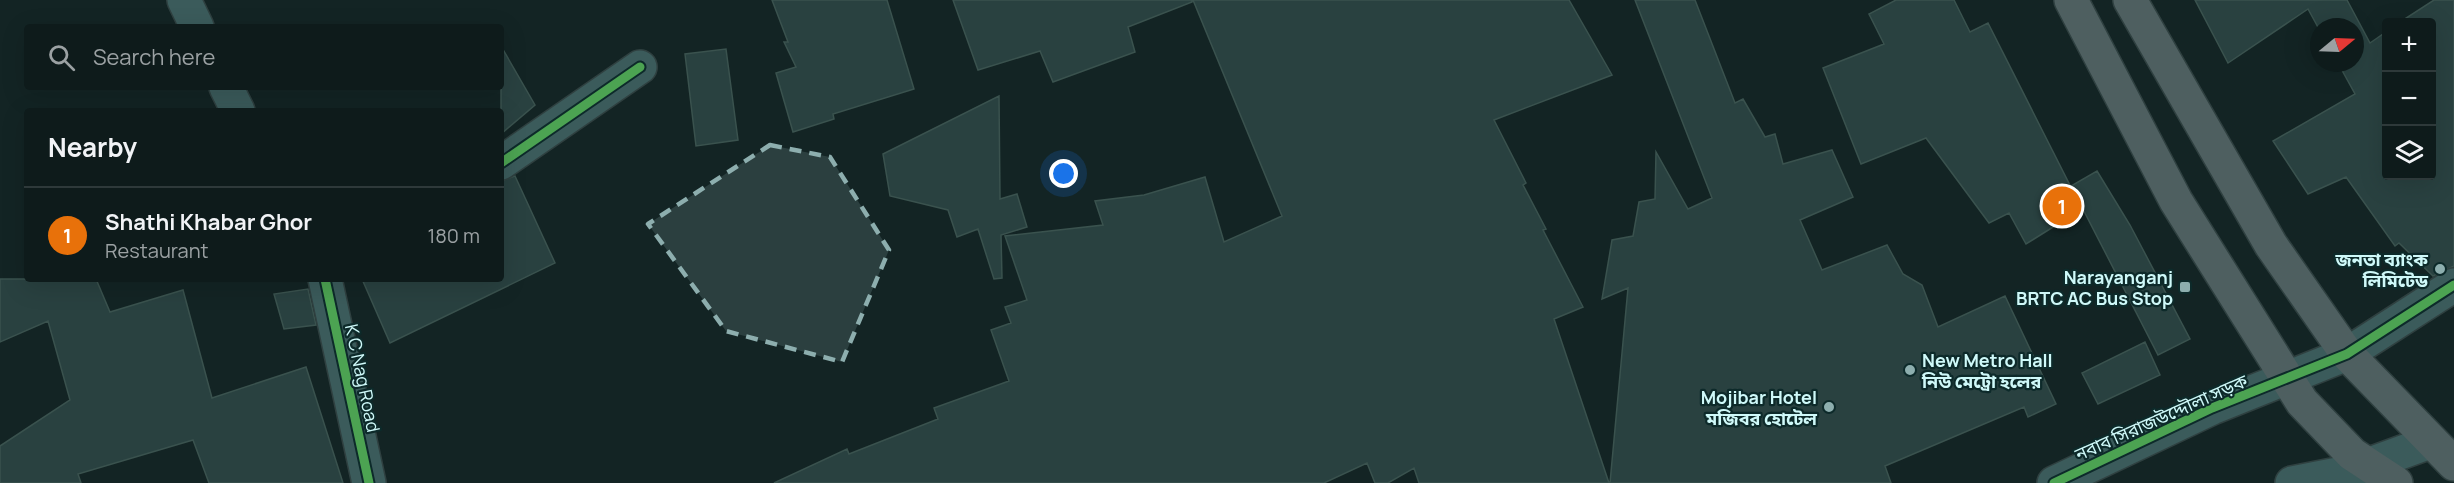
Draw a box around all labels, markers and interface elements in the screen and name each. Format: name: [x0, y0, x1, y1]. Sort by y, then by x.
north arrow: [2310, 18, 2364, 72]
map controls: [2382, 18, 2436, 180]
button: +: [2382, 18, 2436, 72]
search box: [24, 24, 504, 90]
icon: search: [45, 41, 78, 74]
text: Search here: [93, 42, 215, 72]
button: −: [2382, 72, 2436, 126]
button: layers: [2382, 126, 2436, 180]
text: Nearby: [48, 129, 137, 165]
your location: [1049, 159, 1078, 188]
pin: 1: [2042, 184, 2082, 228]
text: Shathi Khabar Ghor: [105, 207, 312, 237]
text: 1: [63, 222, 72, 249]
text: 180 m: [427, 222, 480, 249]
text: Restaurant: [105, 237, 209, 264]
place label: জনতা ব্যাংক লিমিটেড: [2334, 247, 2429, 292]
marker: জনতা ব্যাংক লিমিটেড: [2433, 262, 2447, 276]
place label: Narayanganj BRTC AC Bus Stop: [2016, 265, 2173, 310]
marker: Narayanganj BRTC AC Bus Stop: [2178, 280, 2192, 294]
street label: K C Nag Road: [340, 322, 386, 434]
place label: New Metro Hall নিউ মেট্রো হলের: [1921, 348, 2053, 393]
marker: New Metro Hall নিউ মেট্রো হলের: [1903, 363, 1917, 377]
street label: নবাব সিরাজউদ্দৌলা সড়ক: [2070, 368, 2251, 466]
place label: Mojibar Hotel মজিবর হোটেল: [1701, 385, 1817, 430]
marker: Mojibar Hotel মজিবর হোটেল: [1822, 400, 1836, 414]

